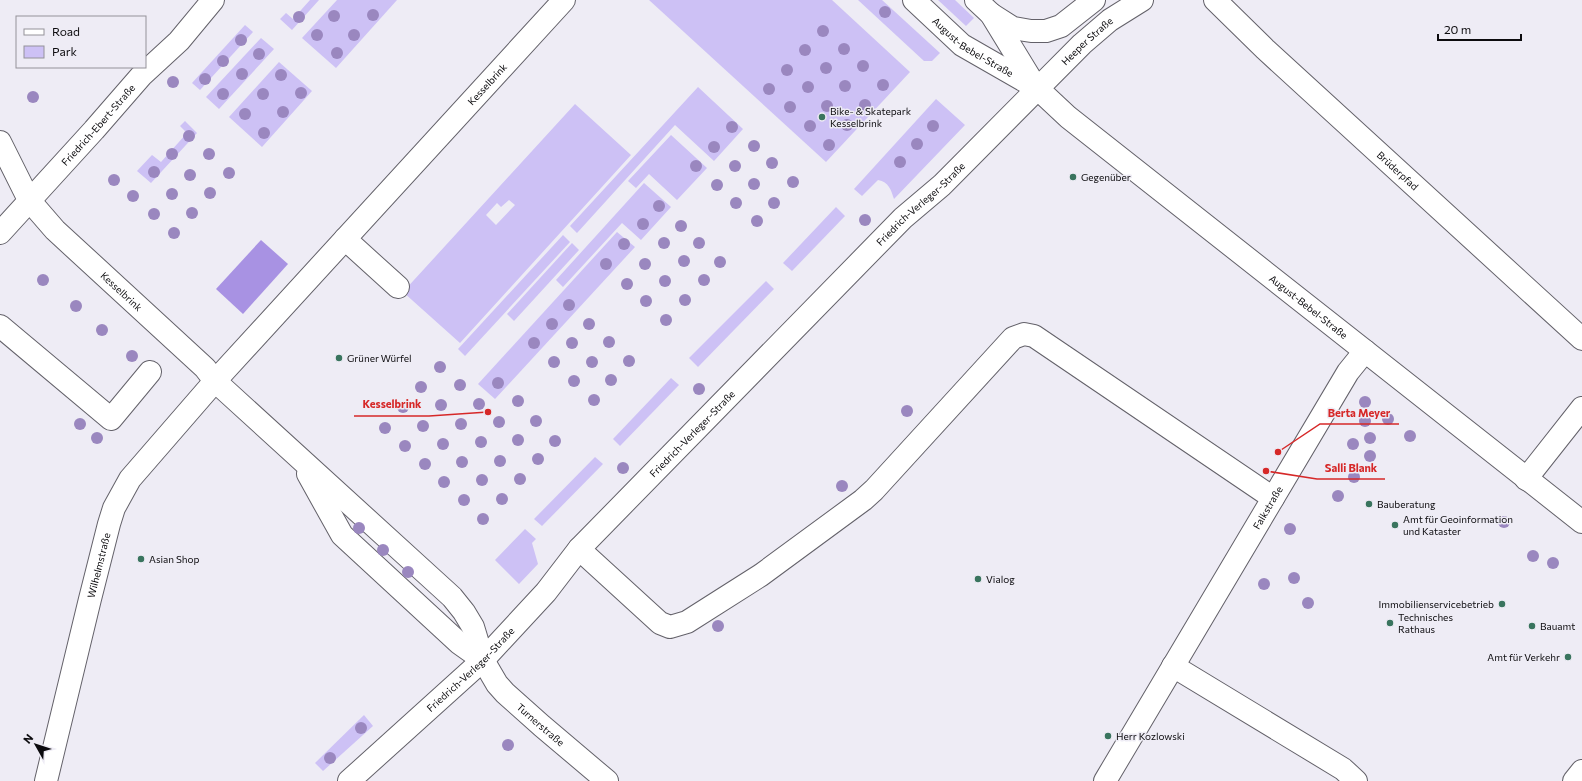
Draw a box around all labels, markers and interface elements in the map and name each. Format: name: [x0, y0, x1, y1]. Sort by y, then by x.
street label: Heeper Straße: [1059, 14, 1115, 68]
street label: August-Bebel-Straße: [930, 15, 1016, 79]
legend: [16, 16, 146, 68]
scale bar: [1438, 16, 1521, 42]
text: 20 m: [1444, 22, 1471, 36]
text: Road: [52, 24, 80, 38]
text: Park: [52, 44, 78, 58]
street label: Kesselbrink: [465, 60, 510, 107]
street label: Friedrich-Ebert-Straße: [59, 82, 137, 168]
place label: Bike- & Skatepark Kesselbrink: [830, 105, 912, 129]
marker: Bike- & Skatepark Kesselbrink: [817, 112, 827, 122]
street label: Brüderpfad: [1375, 149, 1421, 193]
street label: Friedrich-Verleger-Straße: [874, 160, 967, 248]
place label: Gegenüber: [1081, 171, 1131, 183]
marker: Gegenüber: [1068, 172, 1078, 182]
street label: Kesselbrink: [98, 269, 145, 314]
street label: August-Bebel-Straße: [1267, 272, 1350, 341]
place label: Grüner Würfel: [347, 352, 412, 364]
marker: Grüner Würfel: [334, 353, 344, 363]
street label: Friedrich-Verleger-Straße: [647, 388, 737, 479]
callout: Kesselbrink: [354, 393, 429, 416]
text: Kesselbrink: [363, 397, 422, 410]
callout: Berta Meyer: [1320, 401, 1399, 424]
text: Berta Meyer: [1328, 406, 1391, 419]
callout: Salli Blank: [1317, 456, 1385, 479]
text: Salli Blank: [1325, 461, 1378, 474]
street label: Falkstraße: [1250, 484, 1285, 531]
place label: Bauberatung: [1377, 498, 1436, 510]
marker: Bauberatung: [1364, 499, 1374, 509]
place label: Amt für Geoinformation und Kataster: [1403, 513, 1513, 537]
marker: Amt für Geoinformation und Kataster: [1390, 520, 1400, 530]
street label: Wilhelmstraße: [85, 531, 113, 599]
place label: Asian Shop: [149, 553, 199, 565]
marker: Asian Shop: [136, 554, 146, 564]
place label: Vialog: [986, 573, 1015, 585]
marker: Vialog: [973, 574, 983, 584]
place label: Immobilienservicebetrieb: [1378, 598, 1494, 610]
marker: Immobilienservicebetrieb: [1497, 599, 1507, 609]
place label: Technisches Rathaus: [1398, 611, 1453, 635]
marker: Technisches Rathaus: [1385, 618, 1395, 628]
place label: Bauamt: [1540, 620, 1575, 632]
marker: Bauamt: [1527, 621, 1537, 631]
street label: Friedrich-Verleger-Straße: [424, 625, 516, 714]
place label: Amt für Verkehr: [1487, 651, 1560, 663]
marker: Amt für Verkehr: [1563, 652, 1573, 662]
street label: Turnerstraße: [514, 700, 567, 748]
north arrow: [16, 725, 56, 765]
place label: Herr Kozlowski: [1116, 730, 1185, 742]
text: N: [20, 731, 35, 746]
marker: Herr Kozlowski: [1103, 731, 1113, 741]

